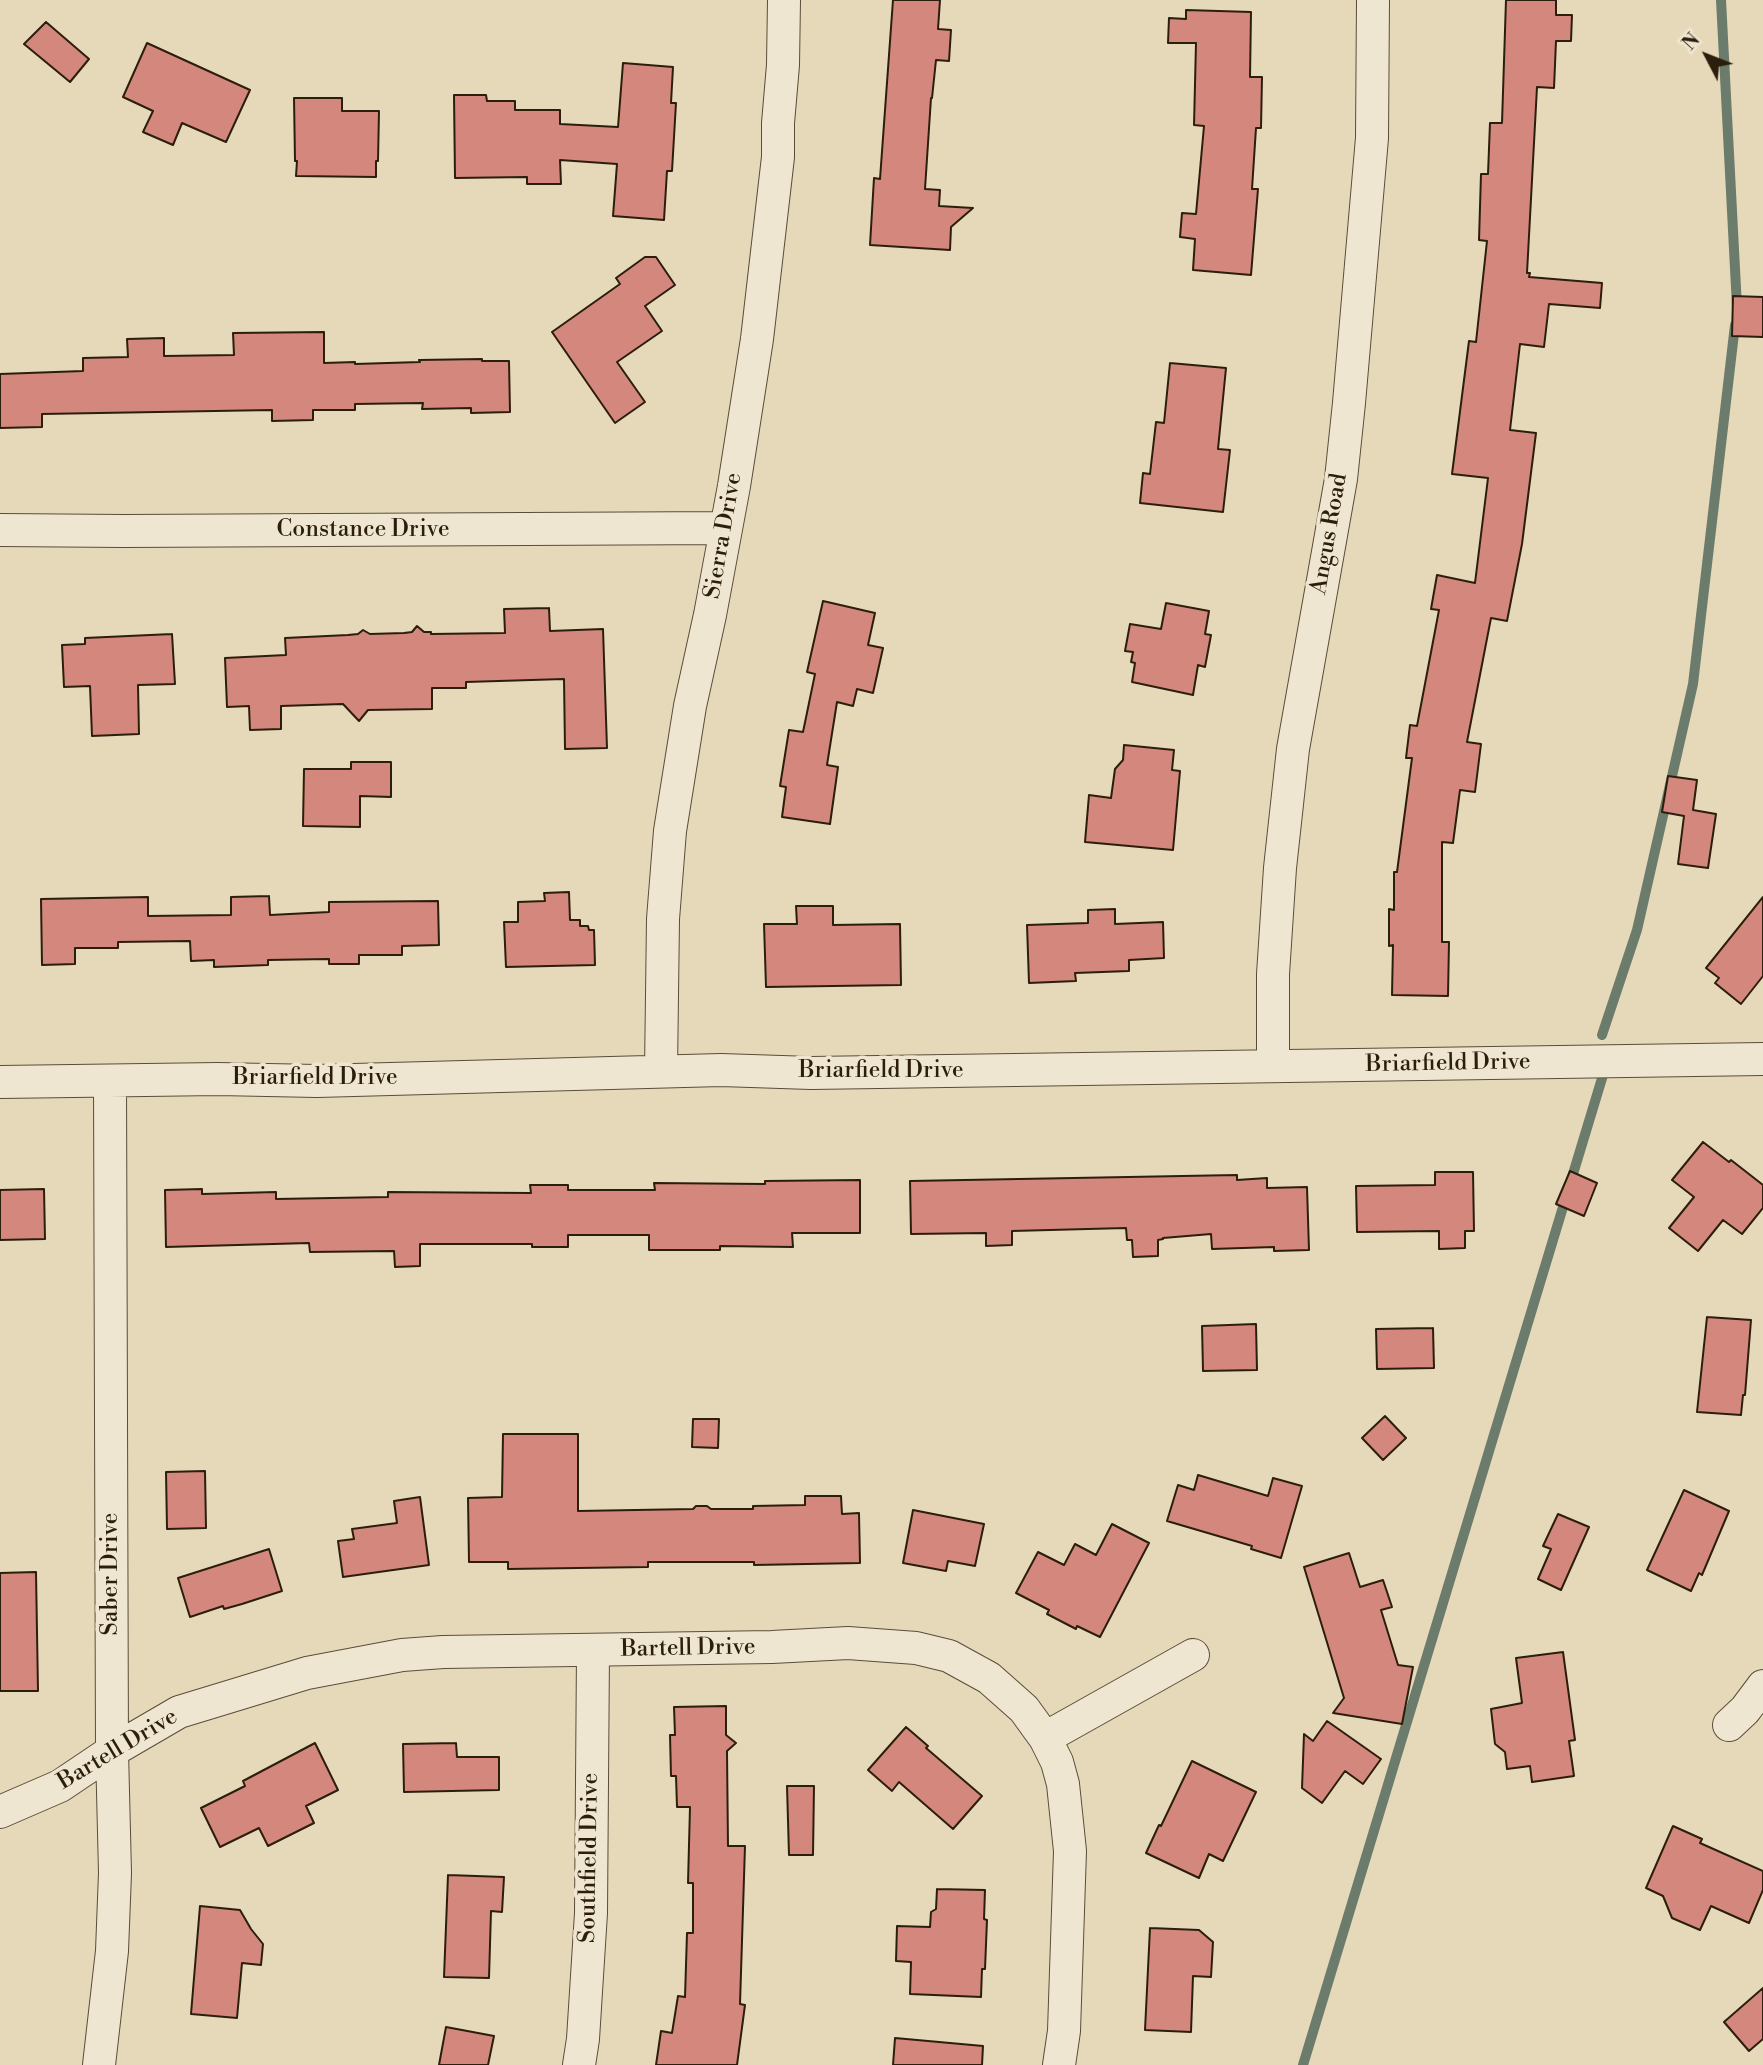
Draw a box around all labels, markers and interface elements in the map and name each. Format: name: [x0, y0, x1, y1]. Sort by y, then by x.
north arrow: [1672, 21, 1742, 91]
text: N: [1677, 28, 1705, 56]
street label: Sierra Drive: [699, 471, 749, 601]
street label: Angus Road: [1306, 471, 1354, 597]
street label: Constance Drive: [276, 516, 450, 544]
street label: Briarfield Drive: [1365, 1049, 1531, 1079]
street label: Briarfield Drive: [798, 1057, 964, 1085]
street label: Briarfield Drive: [232, 1064, 398, 1092]
street label: Saber Drive: [97, 1513, 125, 1635]
street label: Bartell Drive: [620, 1634, 756, 1664]
street label: Bartell Drive: [53, 1703, 183, 1797]
street label: Southfield Drive: [575, 1773, 605, 1943]

